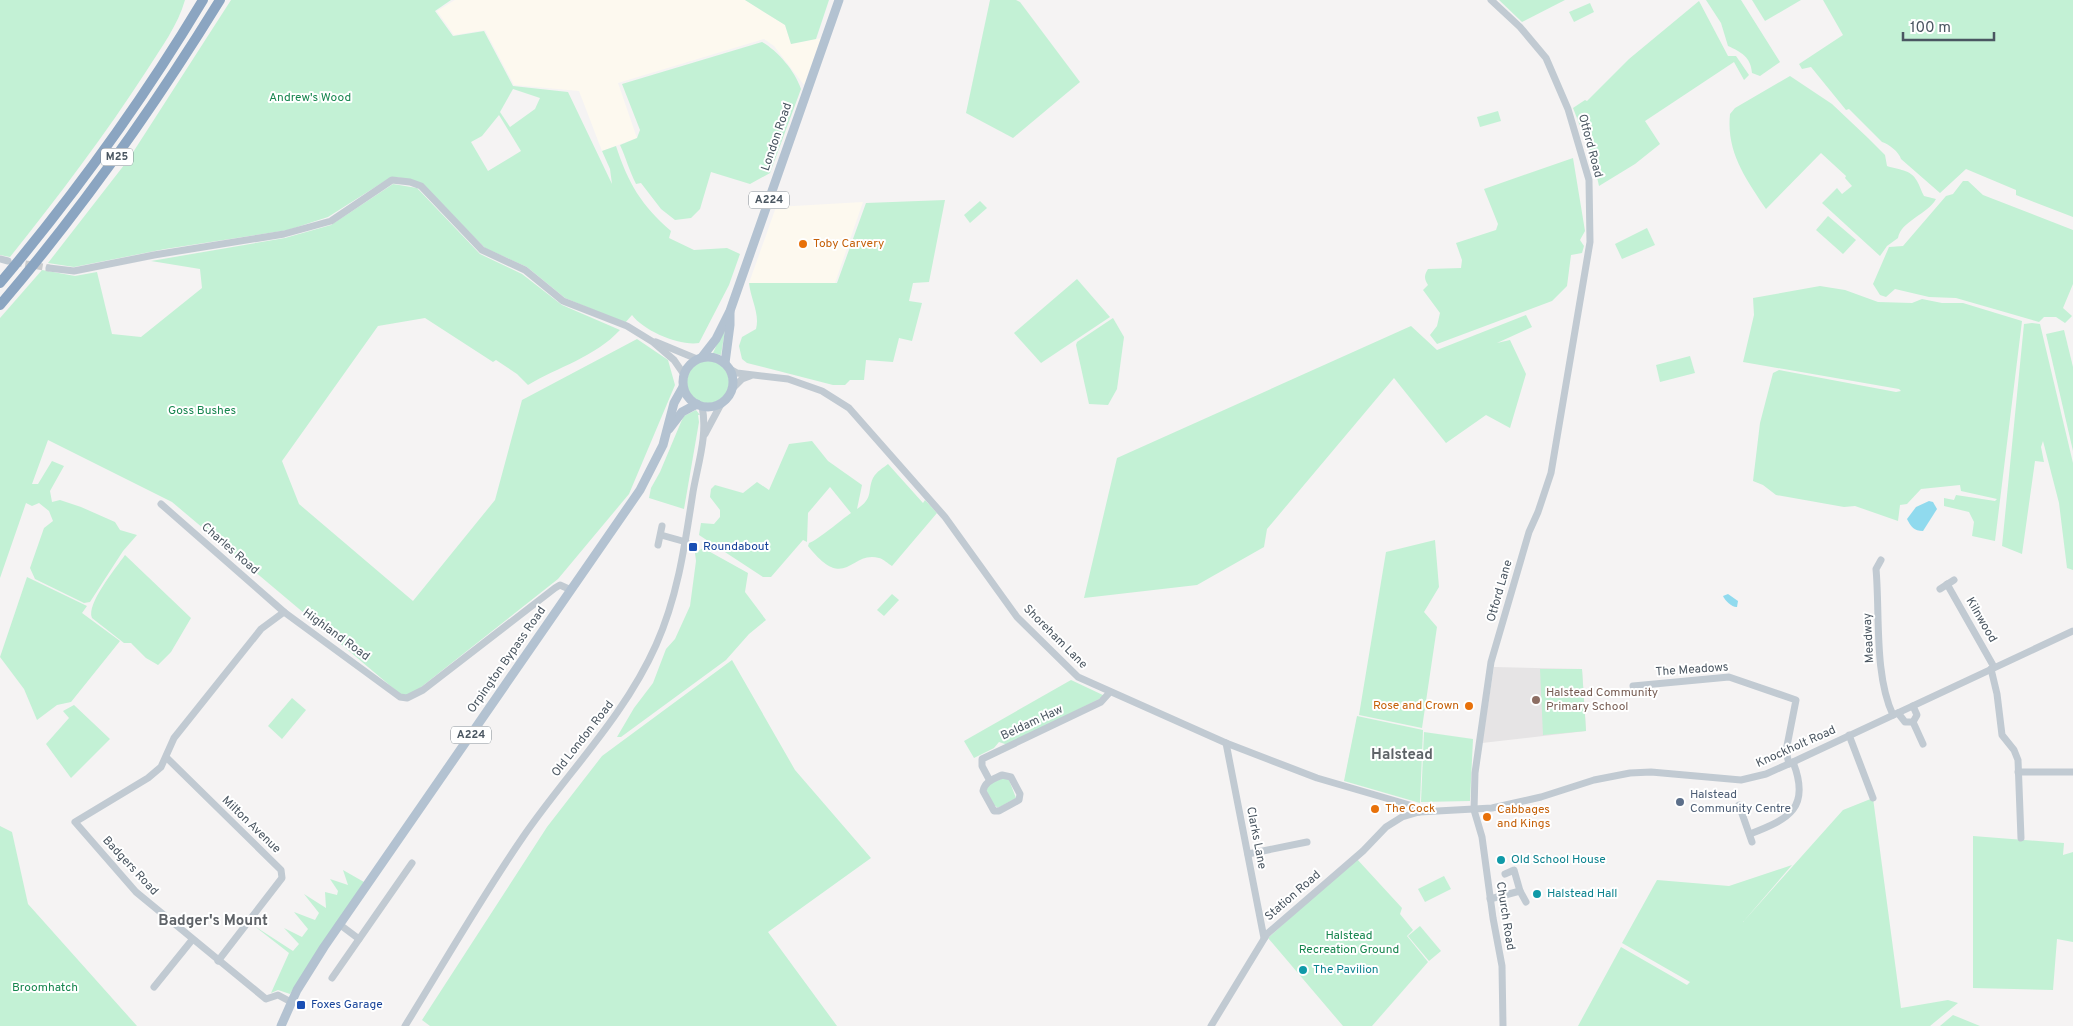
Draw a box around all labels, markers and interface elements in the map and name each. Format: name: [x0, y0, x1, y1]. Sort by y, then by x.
scale bar: [1903, 10, 1994, 42]
text: 100 m: [1910, 19, 1951, 38]
park label: Andrew's Wood: [269, 90, 351, 106]
street label: London Road: [758, 101, 796, 173]
street label: Otford Road: [1574, 112, 1606, 180]
road number: M25: [101, 148, 133, 166]
road number: A224: [749, 192, 789, 208]
place label: Toby Carvery: [813, 236, 884, 252]
marker: Toby Carvery: [797, 238, 809, 250]
park label: Goss Bushes: [168, 403, 236, 419]
street label: Charles Road: [198, 520, 262, 578]
place label: Roundabout: [703, 539, 769, 555]
marker: Roundabout: [687, 541, 699, 553]
street label: Otford Lane: [1483, 558, 1517, 624]
street label: Kilnwood: [1962, 594, 2000, 646]
street label: Shoreham Lane: [1019, 601, 1091, 673]
street label: Orpington Bypass Road: [464, 604, 550, 716]
street label: Highland Road: [299, 605, 373, 665]
street label: Meadway: [1860, 612, 1878, 664]
street label: The Meadows: [1655, 659, 1729, 681]
place label: Halstead Community Primary School: [1546, 685, 1658, 715]
marker: Halstead Community Primary School: [1530, 694, 1542, 706]
street label: Old London Road: [548, 698, 618, 780]
place label: Rose and Crown: [1373, 698, 1459, 714]
marker: Rose and Crown: [1463, 700, 1475, 712]
street label: Beldam Haw: [998, 702, 1066, 744]
street label: Knockholt Road: [1753, 722, 1839, 772]
road number: A224: [451, 726, 491, 744]
district label: Halstead: [1371, 746, 1433, 765]
place label: Halstead Community Centre: [1690, 787, 1791, 817]
street label: Milton Avenue: [218, 793, 284, 857]
marker: Halstead Community Centre: [1674, 796, 1686, 808]
place label: The Cock: [1385, 801, 1435, 817]
place label: Cabbages and Kings: [1497, 802, 1550, 832]
marker: The Cock: [1369, 803, 1381, 815]
street label: Clarks Lane: [1242, 805, 1270, 871]
marker: Cabbages and Kings: [1481, 811, 1493, 823]
street label: Badgers Road: [98, 833, 162, 899]
place label: Old School House: [1511, 852, 1606, 868]
marker: Old School House: [1495, 854, 1507, 866]
street label: Station Road: [1262, 867, 1324, 925]
street label: Church Road: [1492, 881, 1518, 951]
place label: Halstead Hall: [1547, 886, 1618, 902]
marker: Halstead Hall: [1531, 888, 1543, 900]
district label: Badger's Mount: [158, 912, 268, 931]
park label: Halstead Recreation Ground: [1299, 928, 1399, 958]
place label: The Pavilion: [1313, 962, 1379, 978]
marker: The Pavilion: [1297, 964, 1309, 976]
park label: Broomhatch: [12, 980, 78, 996]
place label: Foxes Garage: [311, 997, 383, 1013]
marker: Foxes Garage: [295, 999, 307, 1011]

